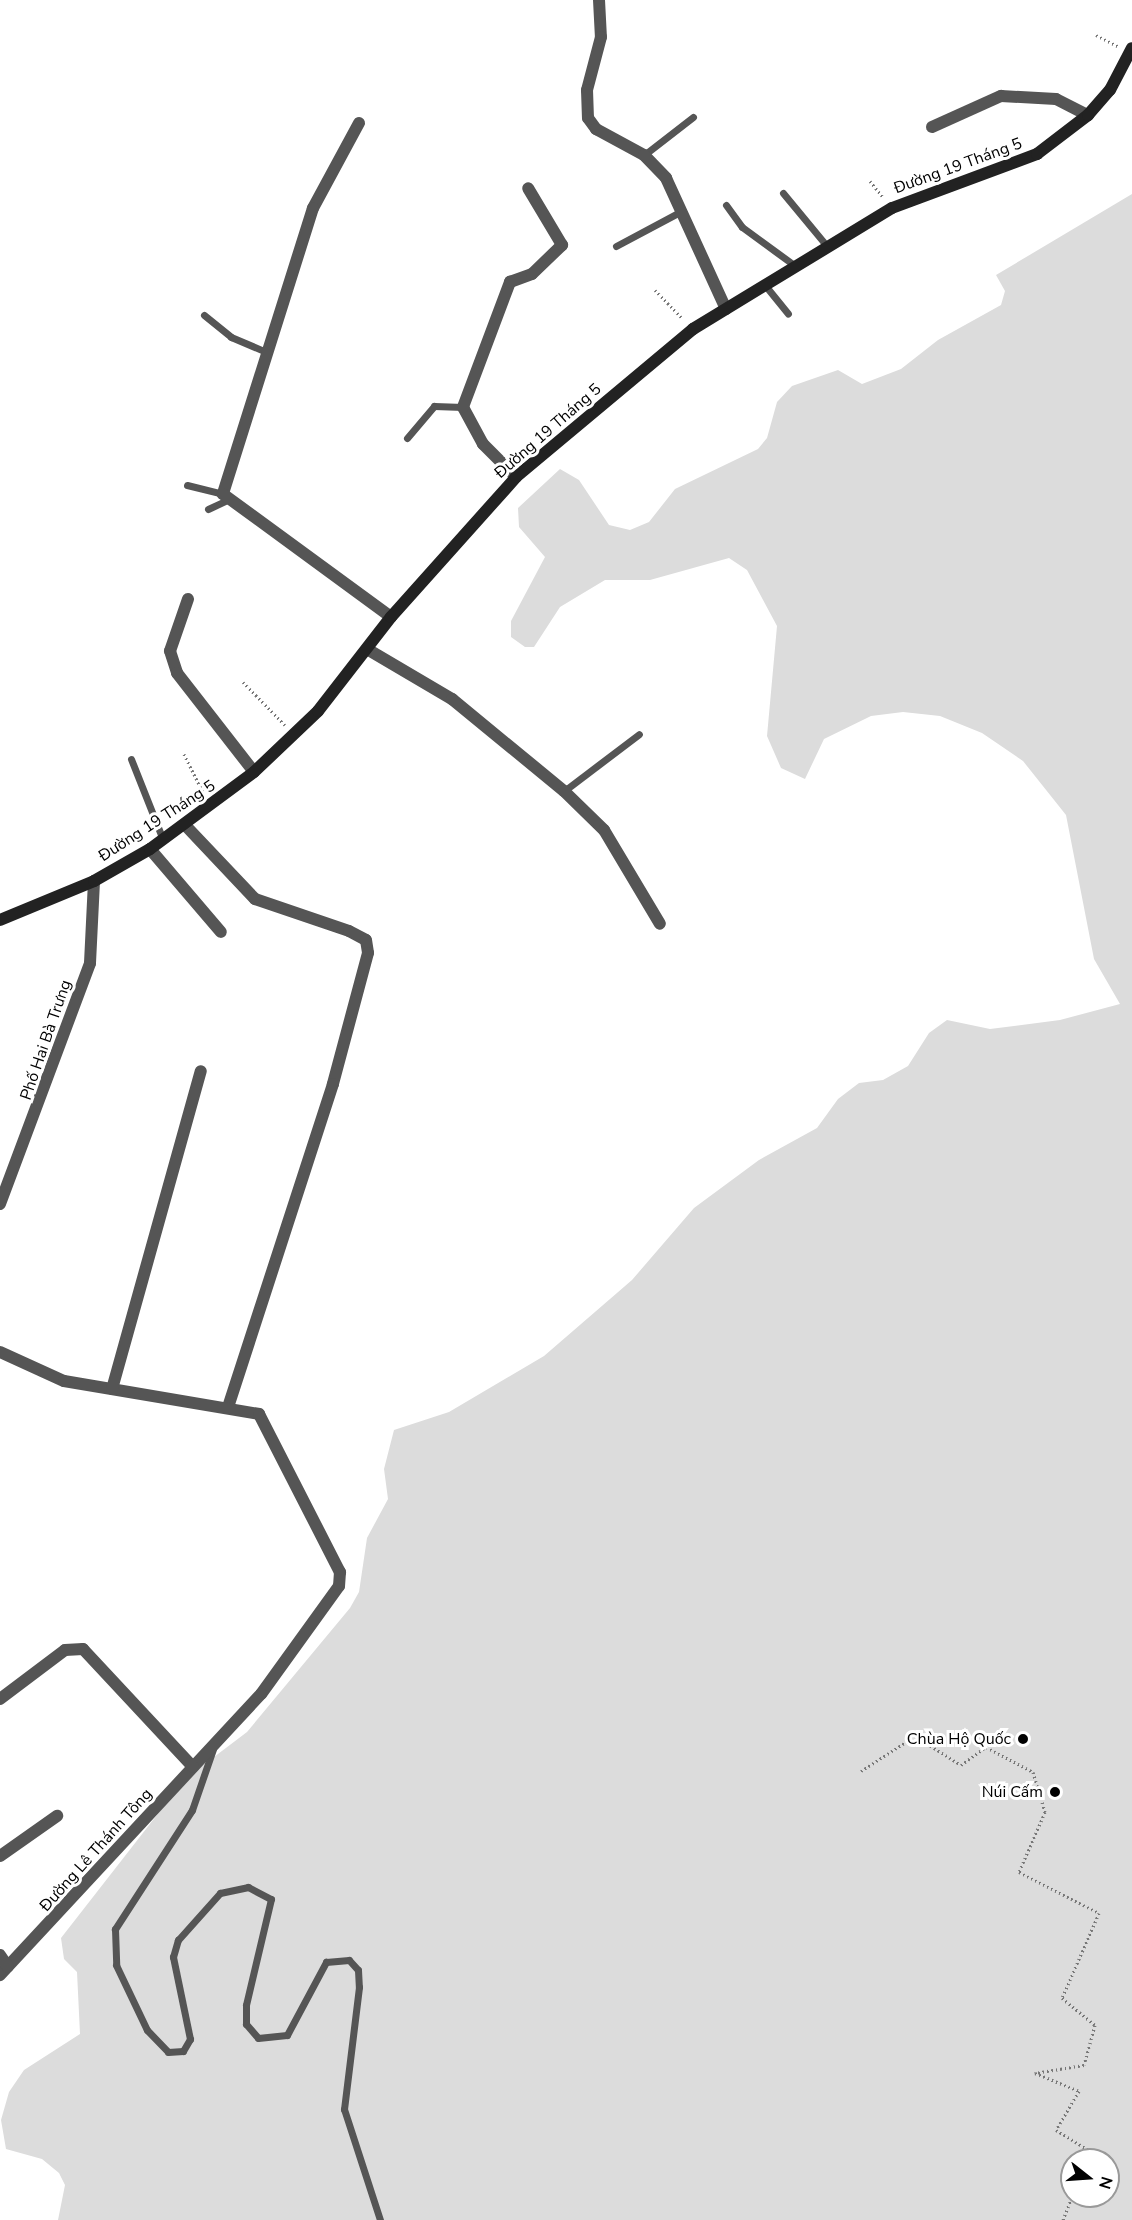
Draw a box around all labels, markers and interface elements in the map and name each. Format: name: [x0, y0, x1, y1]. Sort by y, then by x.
street label: Đường 19 Tháng 5: [891, 134, 1025, 198]
street label: Đường 19 Tháng 5: [491, 379, 605, 483]
street label: Đường 19 Tháng 5: [95, 776, 219, 866]
street label: Phố Hai Bà Trưng: [16, 977, 76, 1103]
place label: Chùa Hộ Quốc: [907, 1729, 1011, 1749]
marker: Chùa Hộ Quốc: [1016, 1732, 1030, 1746]
place label: Núi Cấm: [982, 1782, 1043, 1802]
street label: Đường Lê Thánh Tông: [36, 1785, 156, 1915]
marker: Núi Cấm: [1048, 1785, 1062, 1799]
north arrow: [1060, 2148, 1120, 2208]
text: N: [1093, 2174, 1118, 2192]

